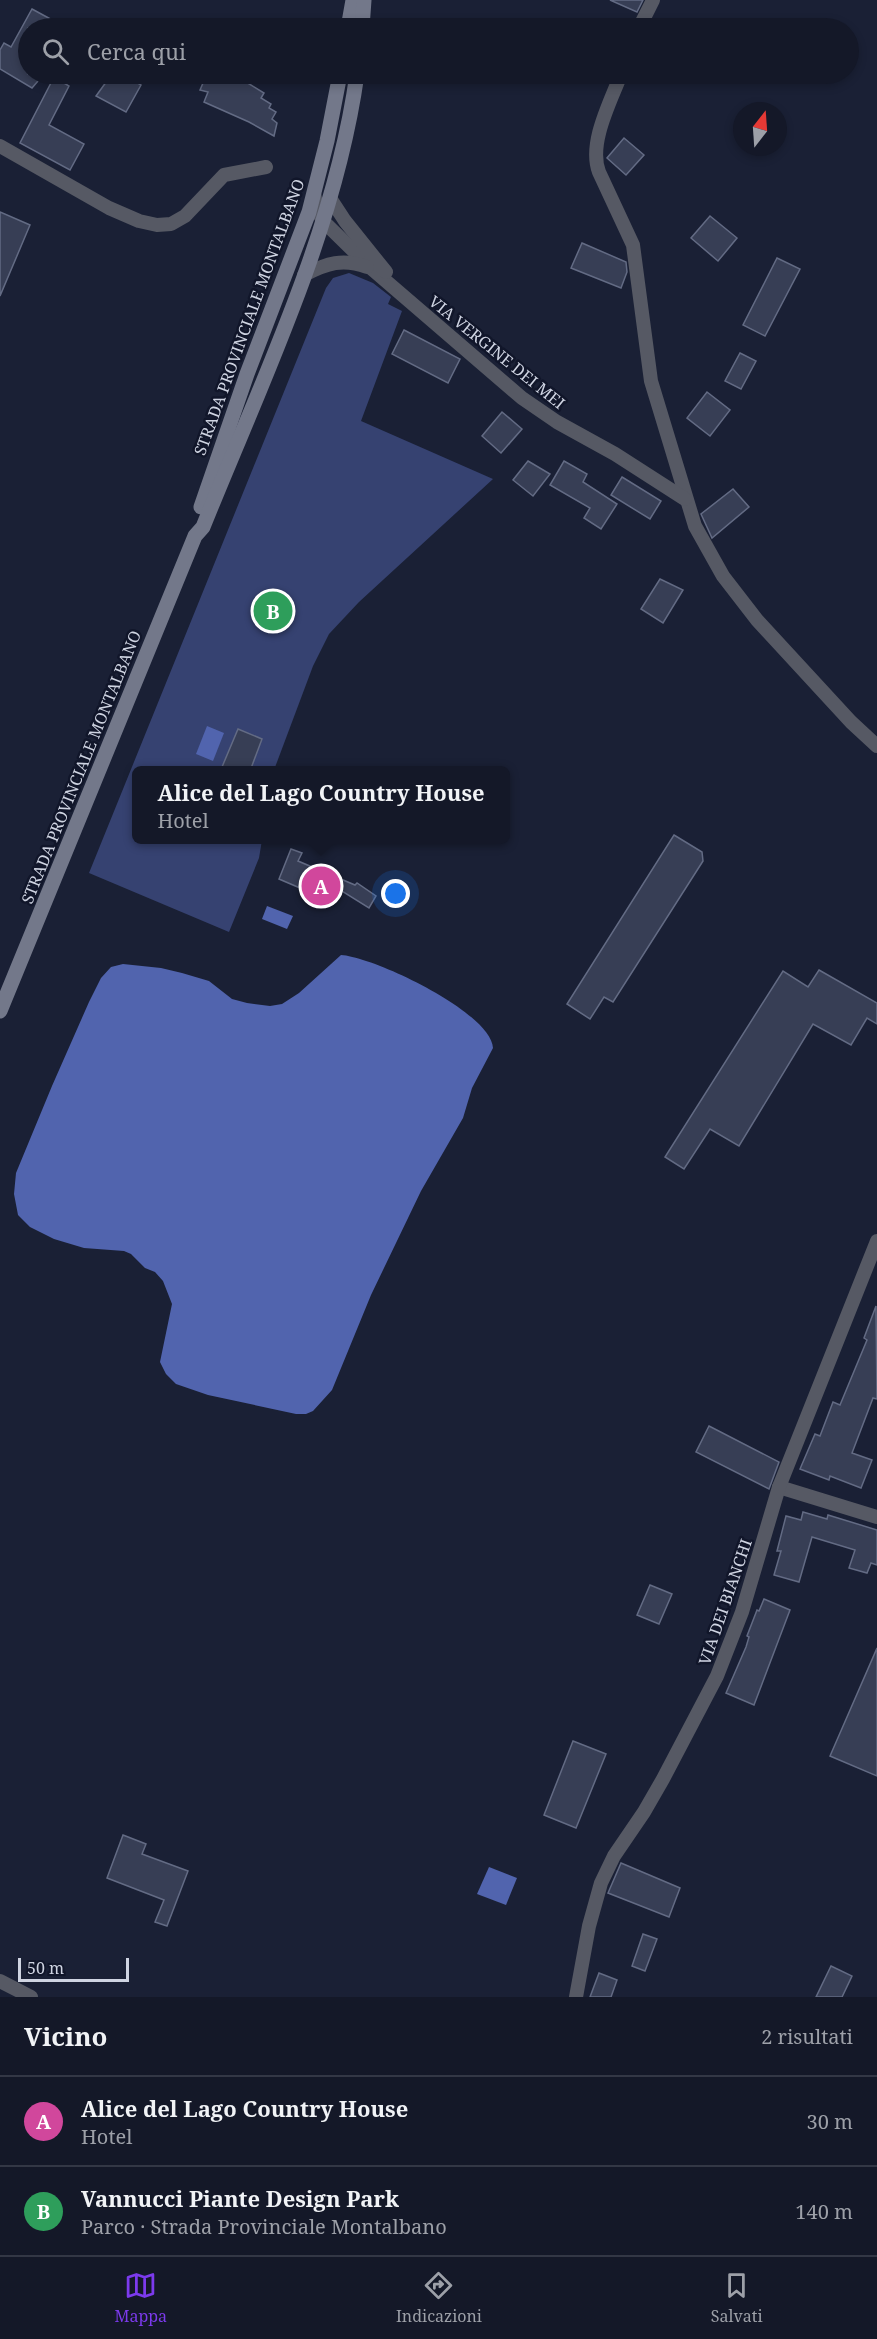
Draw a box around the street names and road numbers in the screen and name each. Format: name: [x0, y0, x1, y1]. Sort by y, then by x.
street label: STRADA PROVINCIALE MONTALBANO: [189, 176, 309, 458]
street label: VIA VERGINE DEI MEI: [424, 290, 570, 414]
street label: STRADA PROVINCIALE MONTALBANO: [16, 627, 146, 907]
street label: VIA DEI BIANCHI: [693, 1536, 757, 1668]

